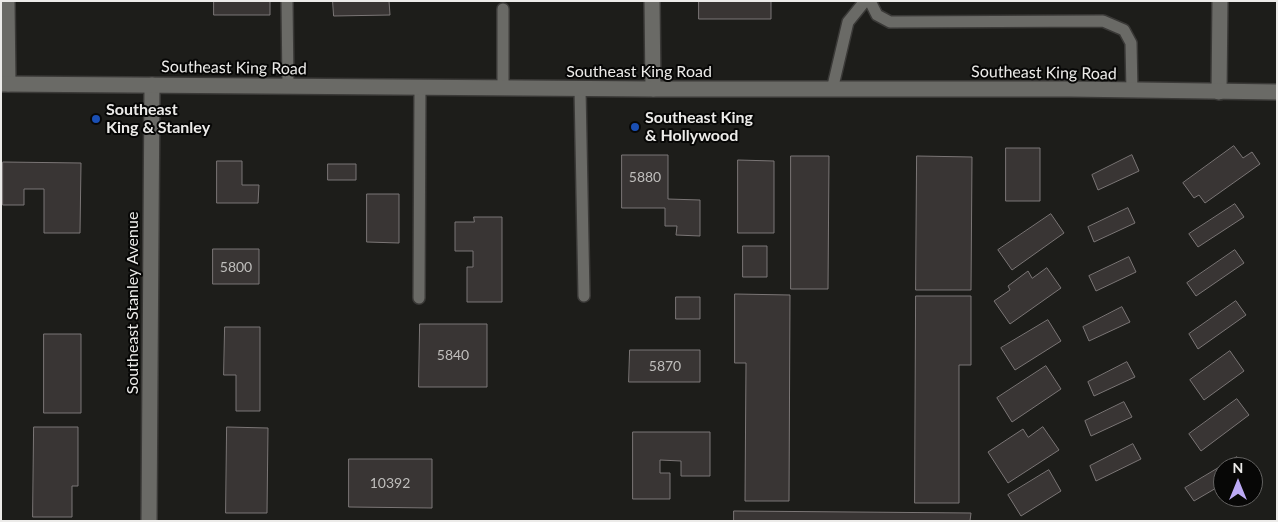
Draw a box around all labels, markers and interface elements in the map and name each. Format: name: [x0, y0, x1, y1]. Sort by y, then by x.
street label: Southeast King Road: [161, 57, 307, 79]
street label: Southeast King Road: [566, 62, 712, 82]
street label: Southeast King Road: [971, 62, 1117, 84]
place label: Southeast King & Stanley: [106, 100, 210, 138]
place label: Southeast King & Hollywood: [645, 108, 753, 146]
marker: Southeast King & Stanley: [90, 113, 102, 125]
marker: Southeast King & Hollywood: [629, 121, 641, 133]
house number: 5880: [629, 169, 661, 185]
street label: Southeast Stanley Avenue: [123, 212, 143, 394]
house number: 5800: [220, 259, 252, 275]
house number: 5840: [437, 347, 469, 363]
house number: 5870: [649, 358, 681, 374]
north arrow: [1213, 457, 1263, 507]
text: N: [1233, 459, 1243, 476]
house number: 10392: [370, 475, 410, 491]

